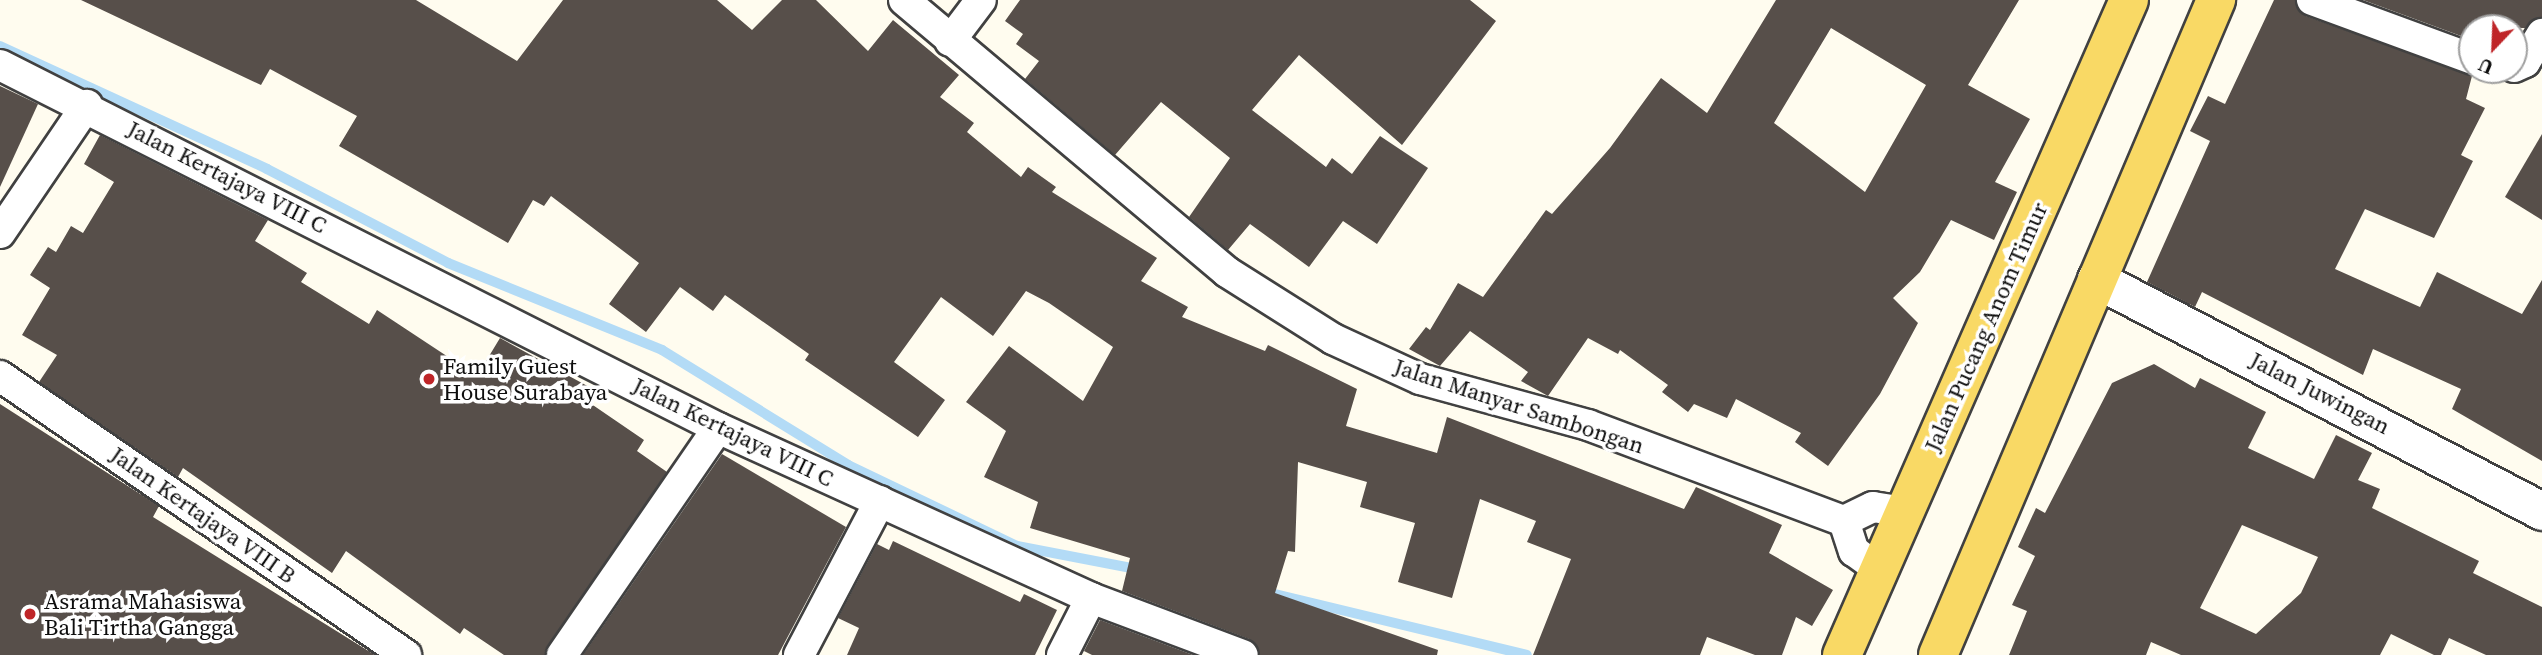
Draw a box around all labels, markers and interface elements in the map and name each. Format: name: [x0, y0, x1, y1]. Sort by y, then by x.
north arrow: [2458, 14, 2528, 84]
text: U: [2474, 52, 2497, 81]
street label: Jalan Kertajaya VIII C: [123, 115, 331, 239]
street label: Jalan Pucang Anom Timur: [1918, 198, 2054, 456]
street label: Jalan Juwingan: [2245, 346, 2395, 440]
place label: Family Guest House Surabaya: [443, 352, 608, 406]
street label: Jalan Manyar Sambongan: [1390, 352, 1648, 460]
marker: Family Guest House Surabaya: [421, 371, 437, 387]
street label: Jalan Kertajaya VIII C: [628, 371, 838, 493]
street label: Jalan Kertajaya VIII B: [105, 440, 301, 590]
place label: Asrama Mahasiswa Bali Tirtha Gangga: [44, 587, 241, 641]
marker: Asrama Mahasiswa Bali Tirtha Gangga: [22, 606, 38, 622]

